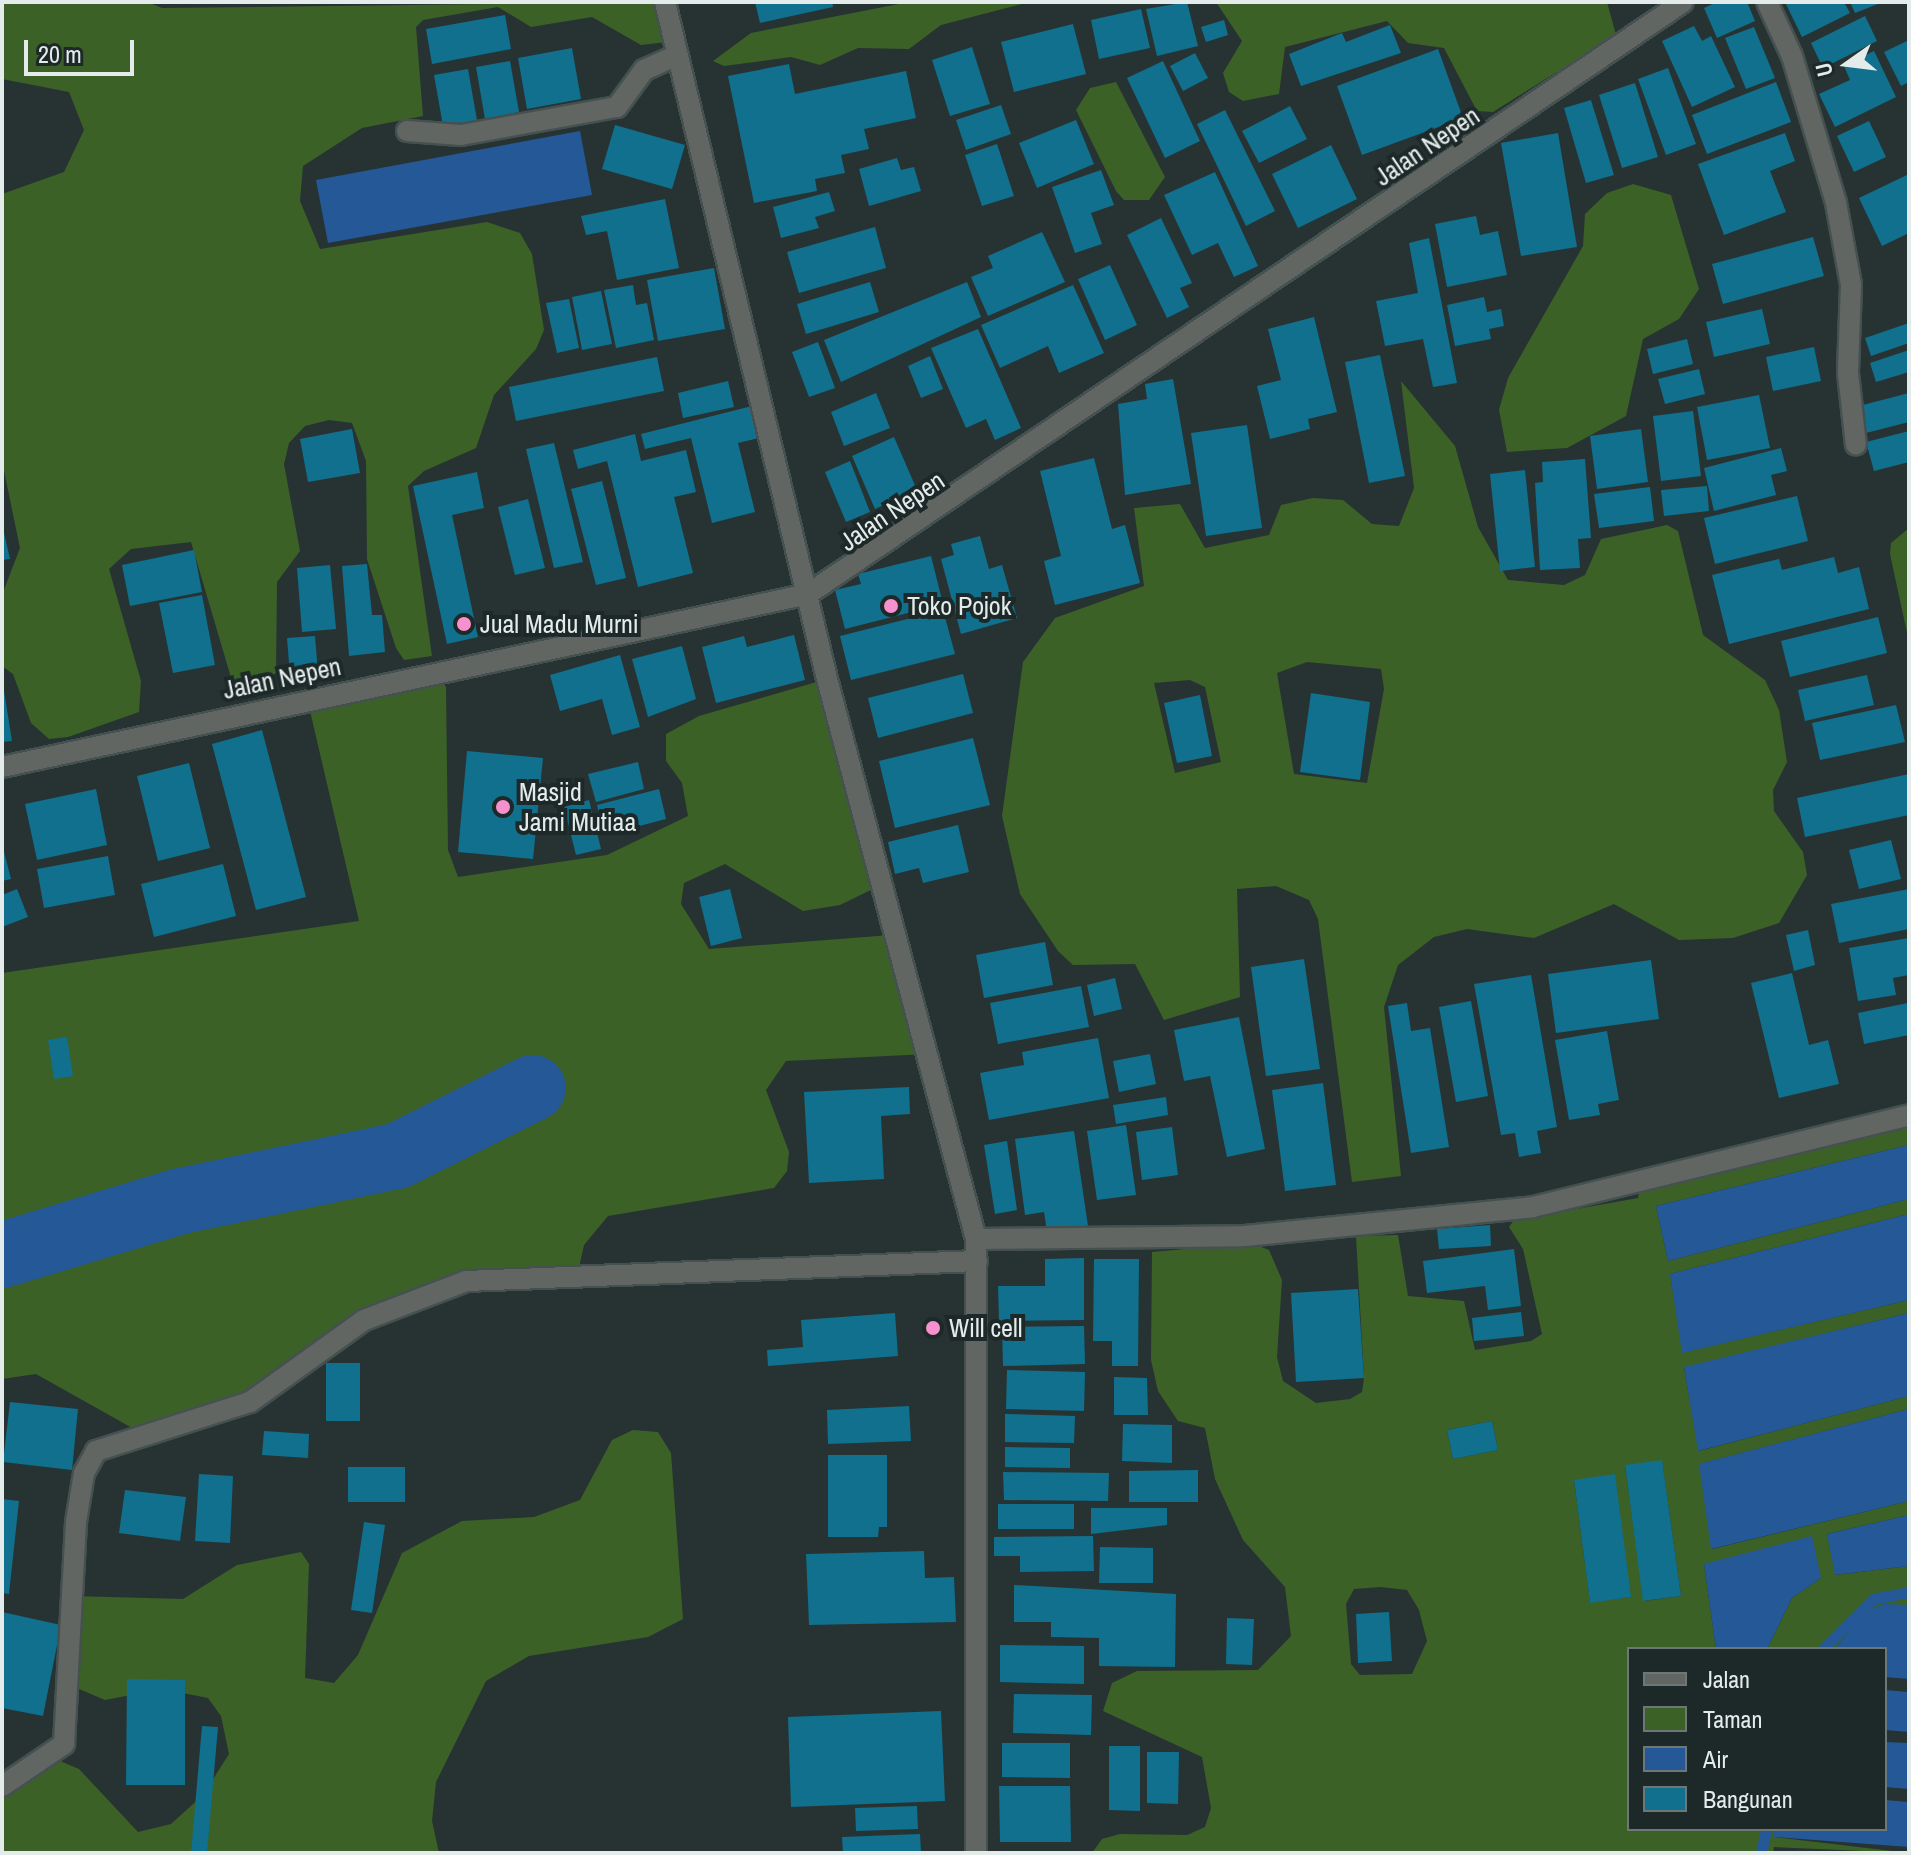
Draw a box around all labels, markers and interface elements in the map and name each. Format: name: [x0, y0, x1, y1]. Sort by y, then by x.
scale bar: [28, 24, 138, 74]
north arrow: [1807, 24, 1887, 104]
text: 20 m: [38, 38, 82, 70]
text: U: [1808, 60, 1840, 80]
street label: Jalan Nepen: [1369, 100, 1485, 192]
street label: Jalan Nepen: [834, 465, 950, 557]
place label: Toko Pojok: [907, 590, 1011, 622]
marker: Toko Pojok: [882, 597, 900, 615]
place label: Jual Madu Murni: [480, 608, 639, 640]
marker: Jual Madu Murni: [455, 615, 473, 633]
street label: Jalan Nepen: [220, 650, 344, 706]
place label: Masjid Jami Mutiaa: [519, 776, 636, 838]
marker: Masjid Jami Mutiaa: [494, 798, 512, 816]
place label: Will cell: [949, 1312, 1022, 1344]
marker: Will cell: [924, 1319, 942, 1337]
legend: [1627, 1647, 1887, 1831]
text: Jalan: [1703, 1663, 1750, 1695]
text: Taman: [1703, 1703, 1762, 1735]
text: Air: [1703, 1743, 1728, 1775]
text: Bangunan: [1703, 1783, 1793, 1815]

